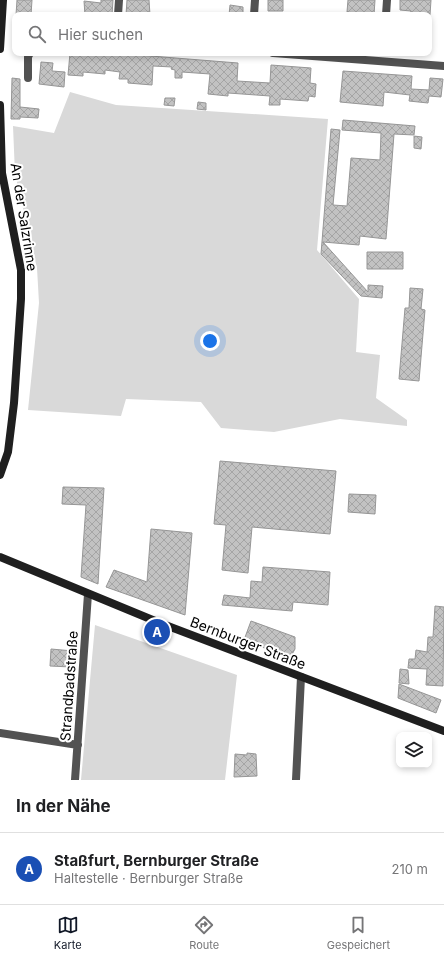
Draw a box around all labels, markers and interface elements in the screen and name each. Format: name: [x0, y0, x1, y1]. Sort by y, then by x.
search box: [12, 12, 432, 56]
icon: search: [26, 23, 48, 45]
text: Hier suchen: [58, 25, 143, 44]
street label: An der Salzrinne: [8, 162, 41, 272]
your location: [200, 331, 220, 351]
street label: Bernburger Straße: [188, 613, 308, 672]
pin: A: [144, 617, 170, 647]
street label: Strandbadstraße: [56, 630, 81, 742]
map controls: [396, 732, 432, 768]
button: layers: [396, 732, 432, 768]
text: In der Nähe: [16, 796, 111, 816]
text: Staßfurt, Bernburger Straße: [54, 851, 259, 870]
text: A: [24, 861, 34, 877]
text: 210 m: [392, 861, 428, 877]
text: Haltestelle · Bernburger Straße: [54, 870, 243, 886]
tab: Karte: [54, 914, 82, 952]
tab: Route: [189, 914, 219, 952]
tab: Gespeichert: [327, 914, 390, 952]

